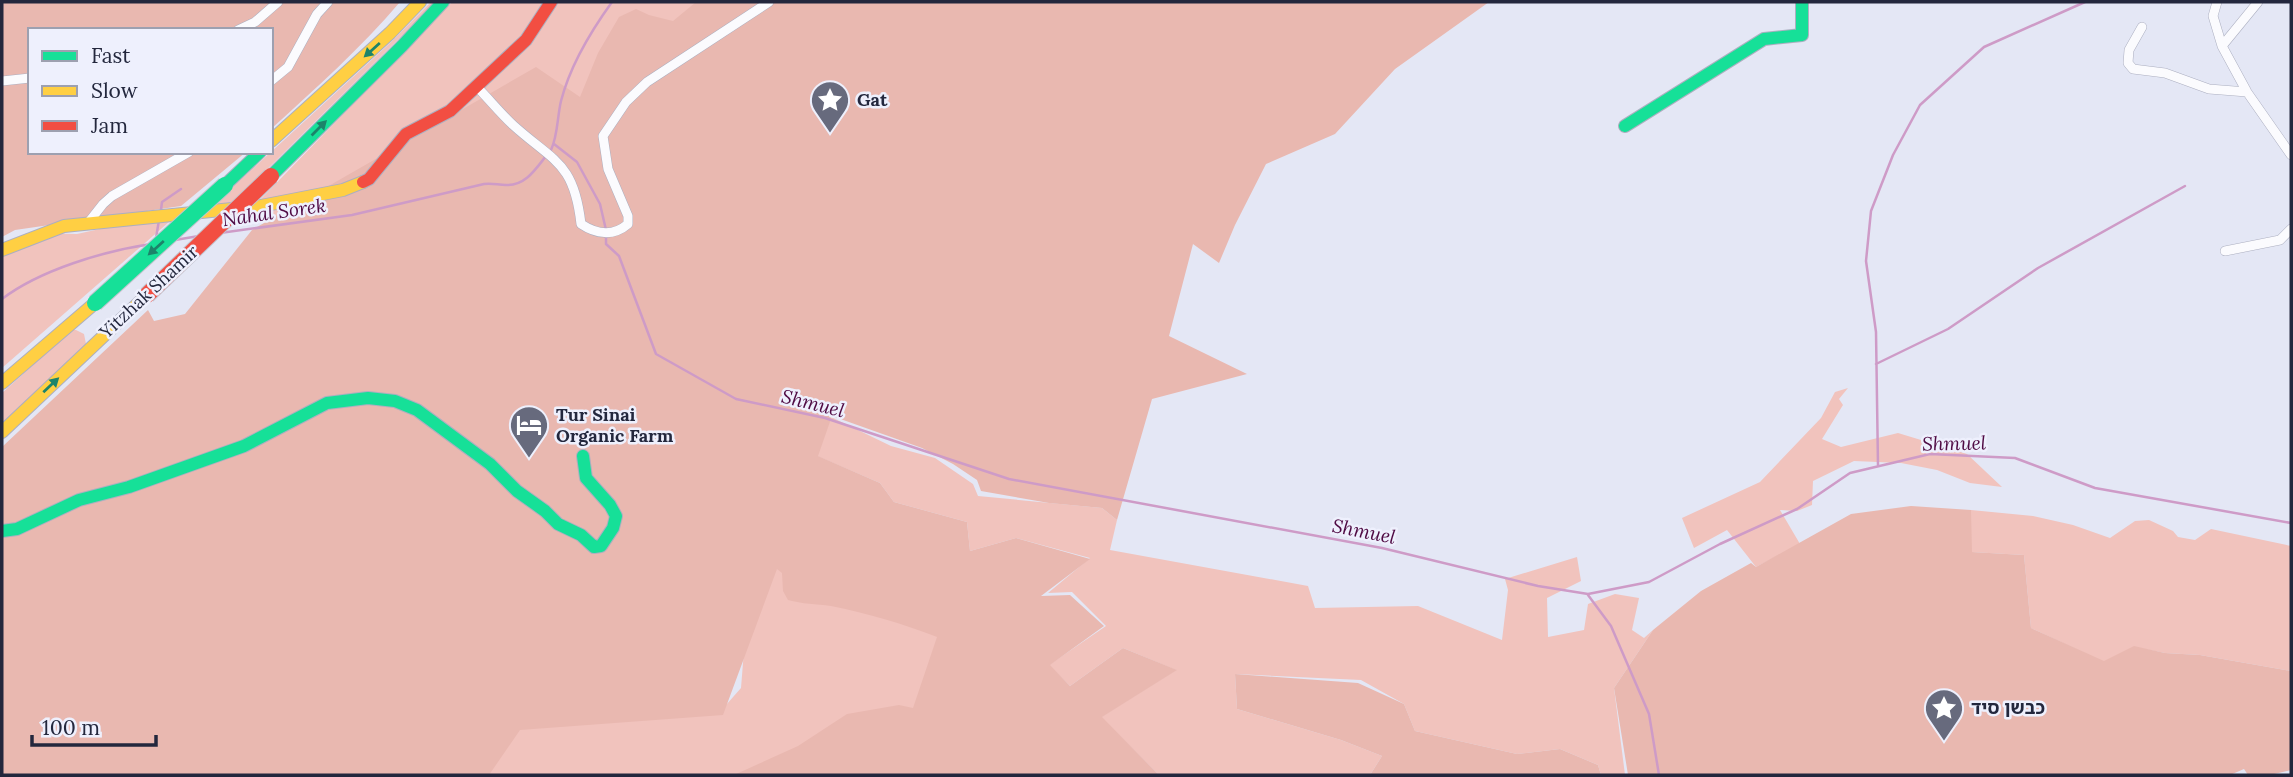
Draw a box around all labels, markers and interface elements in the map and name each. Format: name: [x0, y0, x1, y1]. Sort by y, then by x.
legend: [28, 28, 273, 154]
one-way arrow: [364, 41, 381, 57]
text: Fast: [91, 42, 131, 69]
text: Slow: [91, 77, 138, 104]
place icon: Gat: [809, 79, 851, 134]
place label: Gat: [857, 88, 888, 111]
text: Jam: [90, 112, 128, 139]
one-way arrow: [310, 119, 327, 136]
water label: Nahal Sorek: [221, 193, 327, 231]
street label: Yitzhak Shamir: [94, 240, 203, 344]
one-way arrow: [147, 240, 165, 256]
one-way arrow: [42, 377, 59, 393]
water label: Shmuel: [779, 384, 848, 423]
place label: Tur Sinai Organic Farm: [556, 403, 674, 447]
hotel icon: Tur Sinai Organic Farm: [508, 404, 550, 459]
water label: Shmuel: [1922, 430, 1987, 456]
water label: Shmuel: [1330, 513, 1398, 549]
place icon: כבשן סיד: [1923, 687, 1965, 742]
place label: כבשן סיד: [1971, 696, 2045, 719]
scale bar: [32, 704, 156, 748]
text: 100 m: [42, 714, 100, 741]

